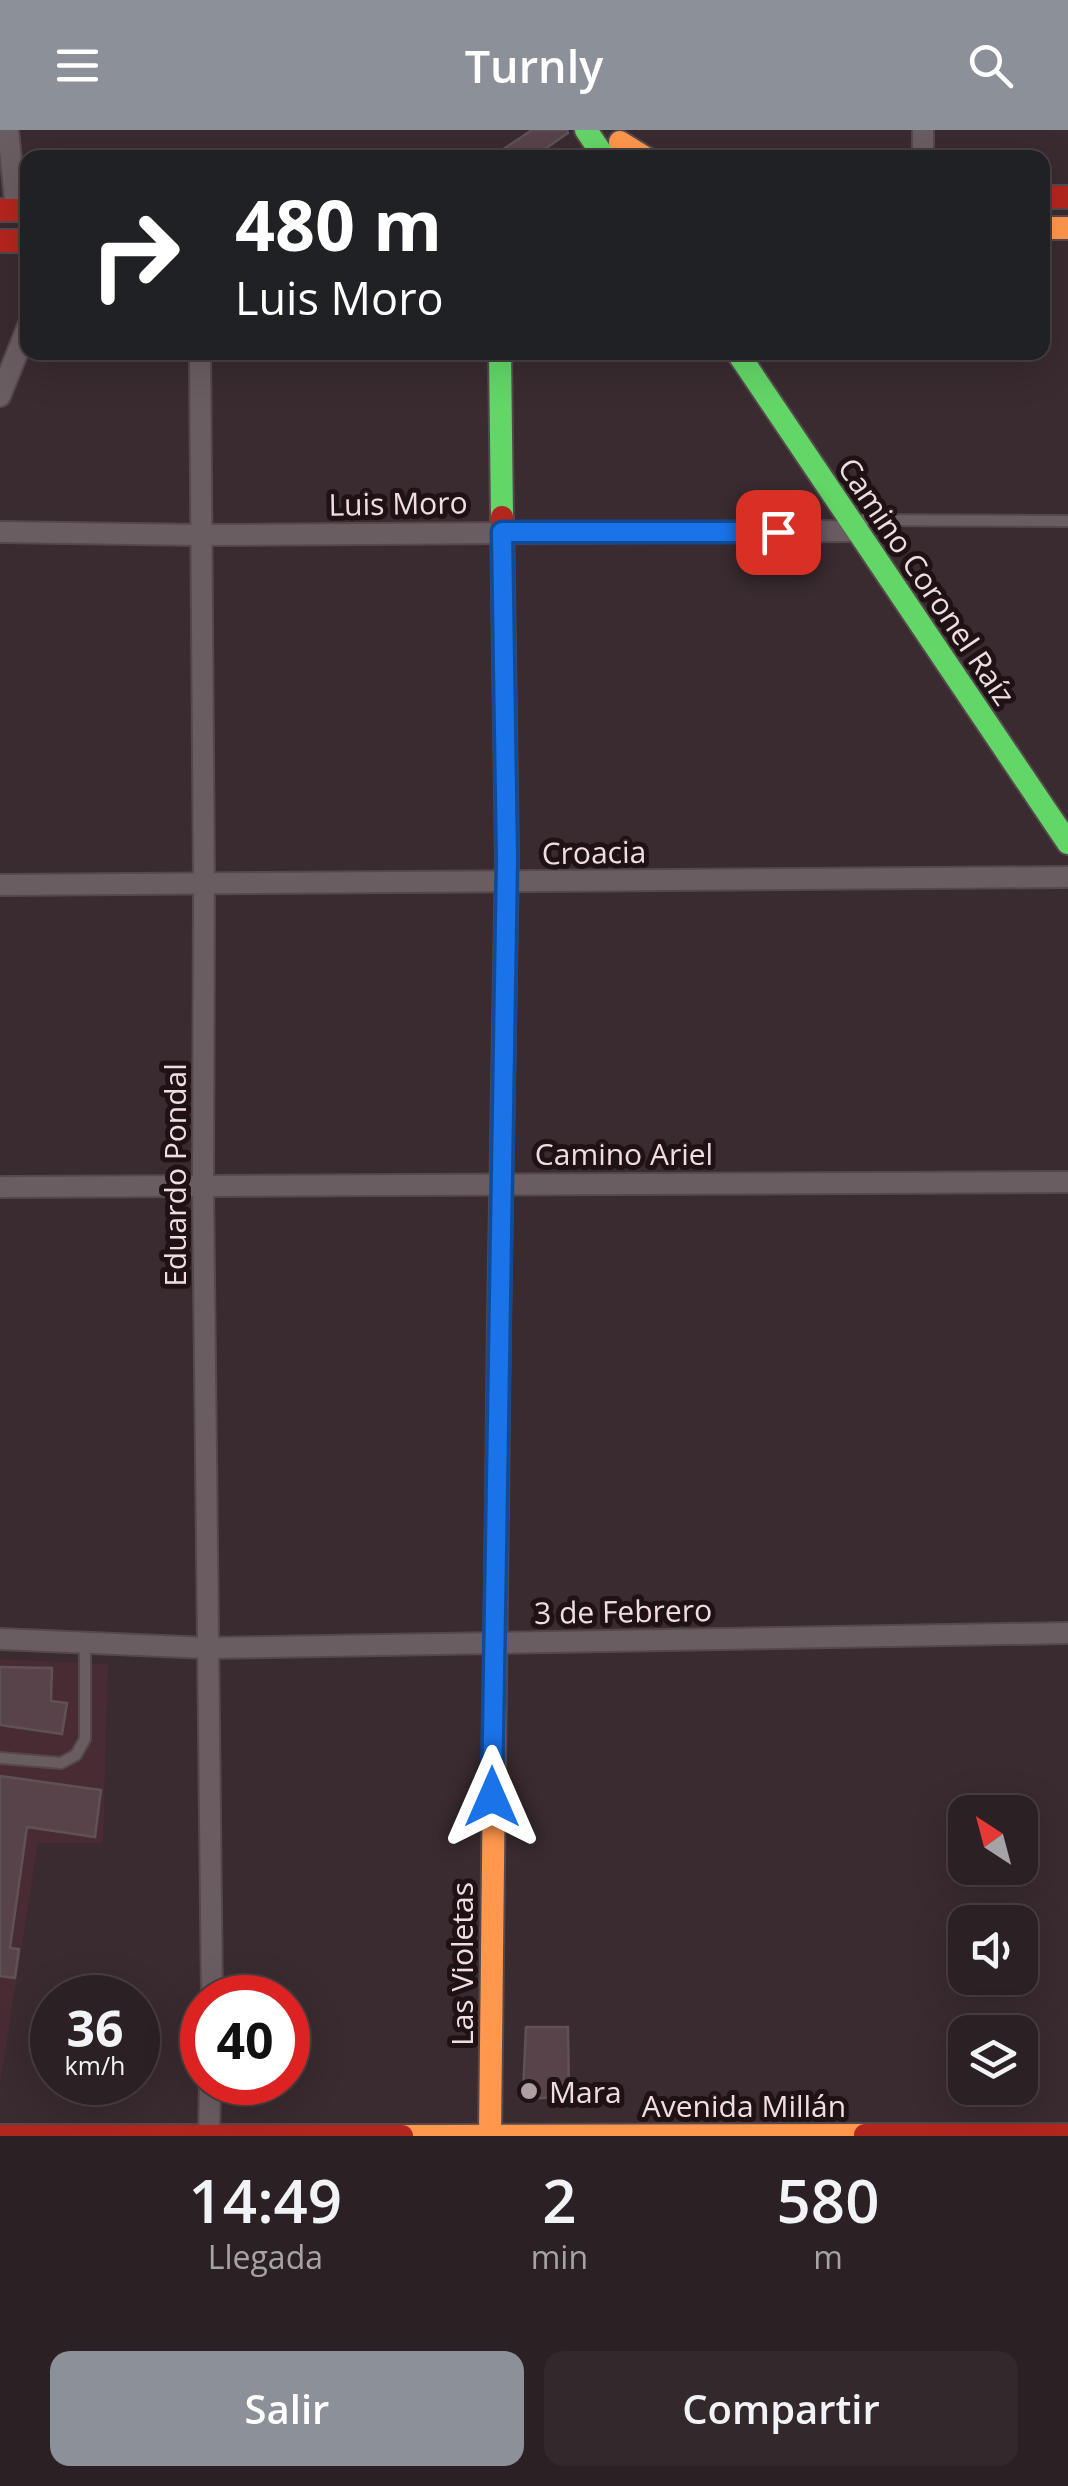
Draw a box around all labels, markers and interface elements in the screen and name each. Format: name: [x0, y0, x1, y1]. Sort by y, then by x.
text: Turnly: [465, 35, 603, 96]
icon: menu: [50, 38, 105, 93]
icon: search: [963, 38, 1018, 93]
text: 480 m: [235, 176, 442, 272]
icon: right: [70, 190, 200, 320]
text: Luis Moro: [235, 267, 444, 328]
street label: Camino Coronel Raíz: [829, 449, 1025, 713]
street label: Luis Moro: [328, 481, 468, 525]
pin: [736, 490, 821, 575]
icon: arrive: [751, 505, 806, 560]
street label: Croacia: [541, 831, 647, 873]
street label: Eduardo Pondal: [154, 1063, 195, 1287]
street label: Camino Ariel: [535, 1133, 713, 1174]
street label: 3 de Febrero: [534, 1589, 712, 1633]
position arrow: [440, 1745, 544, 1849]
north arrow: [948, 1795, 1038, 1885]
map controls: [948, 1795, 1038, 2105]
street label: Las Violetas: [441, 1882, 482, 2046]
button: sound: [948, 1905, 1038, 1995]
speed limit sign: 40: [180, 1975, 310, 2105]
text: 36: [66, 1994, 124, 2062]
button: layers: [948, 2015, 1038, 2105]
text: km/h: [65, 2048, 125, 2082]
place label: Mara: [549, 2071, 622, 2112]
marker: Mara: [518, 2080, 540, 2102]
street label: Avenida Millán: [642, 2085, 846, 2126]
text: 14:49: [189, 2159, 342, 2241]
text: 2: [542, 2159, 577, 2241]
text: 580: [777, 2159, 879, 2241]
text: Llegada: [208, 2235, 323, 2278]
text: min: [531, 2235, 588, 2278]
text: m: [813, 2235, 843, 2278]
button: Salir: [50, 2351, 524, 2466]
button: Compartir: [544, 2351, 1018, 2466]

